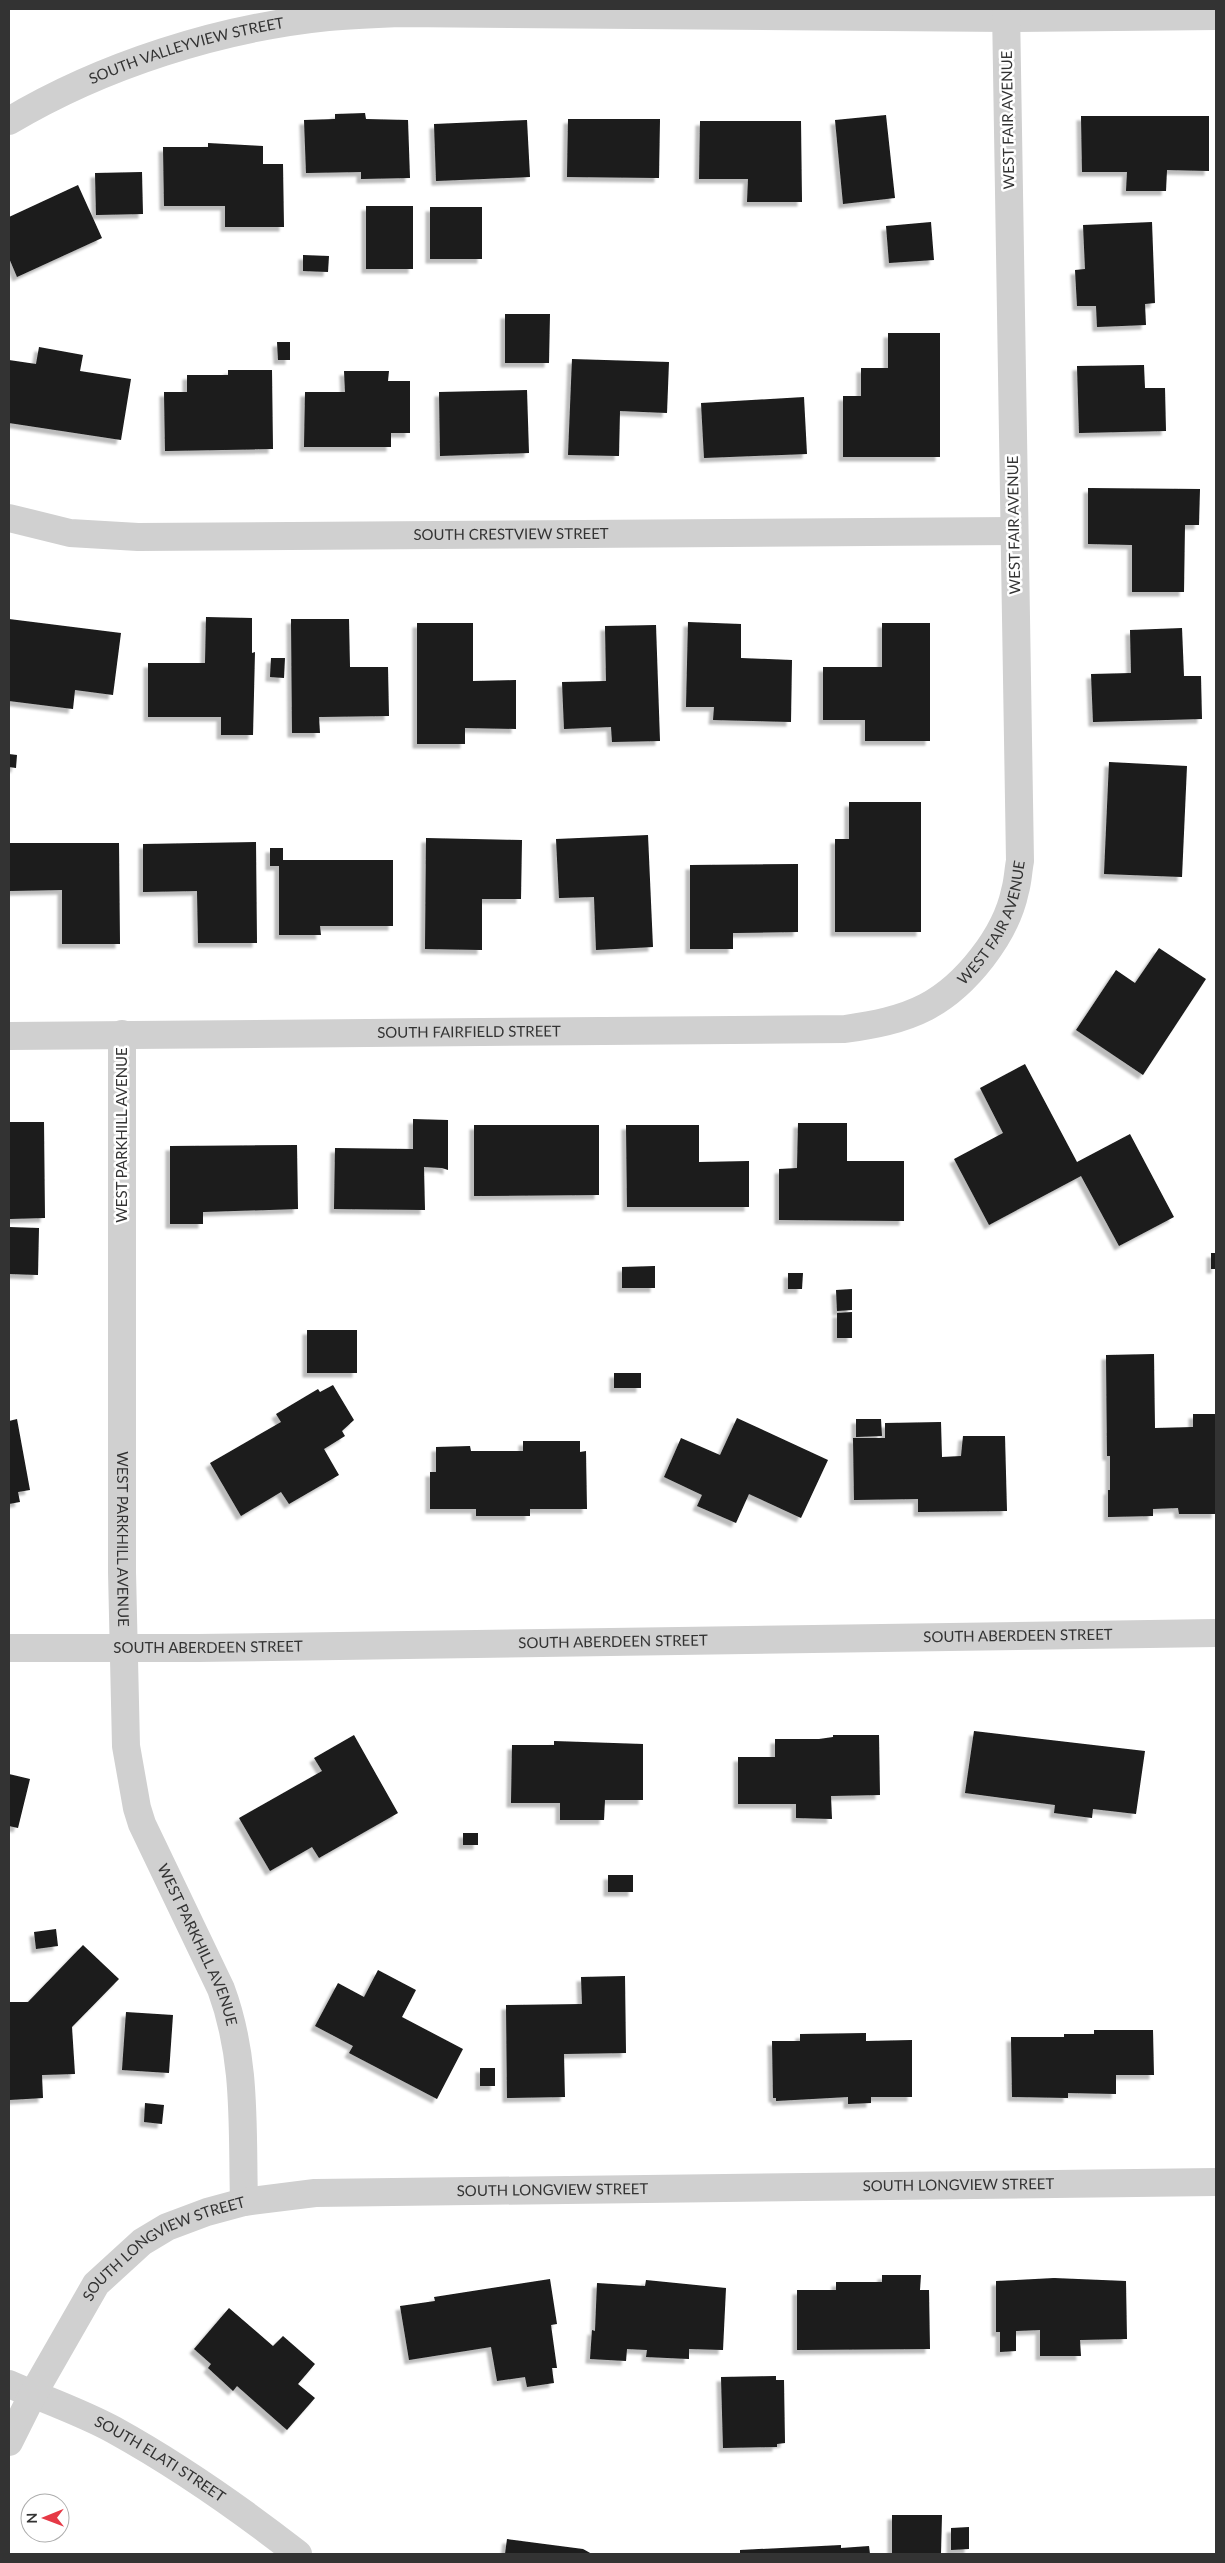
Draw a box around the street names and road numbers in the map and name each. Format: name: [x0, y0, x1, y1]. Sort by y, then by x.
street label: SOUTH VALLEYVIEW STREET: [86, 13, 285, 87]
street label: WEST FAIR AVENUE: [997, 51, 1017, 189]
street label: WEST FAIR AVENUE: [1003, 456, 1023, 594]
street label: SOUTH CRESTVIEW STREET: [413, 524, 609, 543]
street label: WEST FAIR AVENUE: [953, 859, 1028, 988]
street label: SOUTH FAIRFIELD STREET: [377, 1021, 561, 1041]
street label: WEST PARKHILL AVENUE: [112, 1047, 130, 1223]
street label: WEST PARKHILL AVENUE: [114, 1451, 133, 1627]
street label: SOUTH ABERDEEN STREET: [923, 1625, 1113, 1645]
street label: SOUTH ABERDEEN STREET: [518, 1630, 708, 1651]
street label: SOUTH ABERDEEN STREET: [113, 1636, 303, 1656]
street label: WEST PARKHILL AVENUE: [154, 1861, 242, 2027]
street label: SOUTH LONGVIEW STREET: [863, 2174, 1055, 2194]
street label: SOUTH LONGVIEW STREET: [457, 2179, 649, 2199]
street label: SOUTH LONGVIEW STREET: [78, 2192, 247, 2304]
street label: SOUTH ELATI STREET: [92, 2412, 229, 2505]

